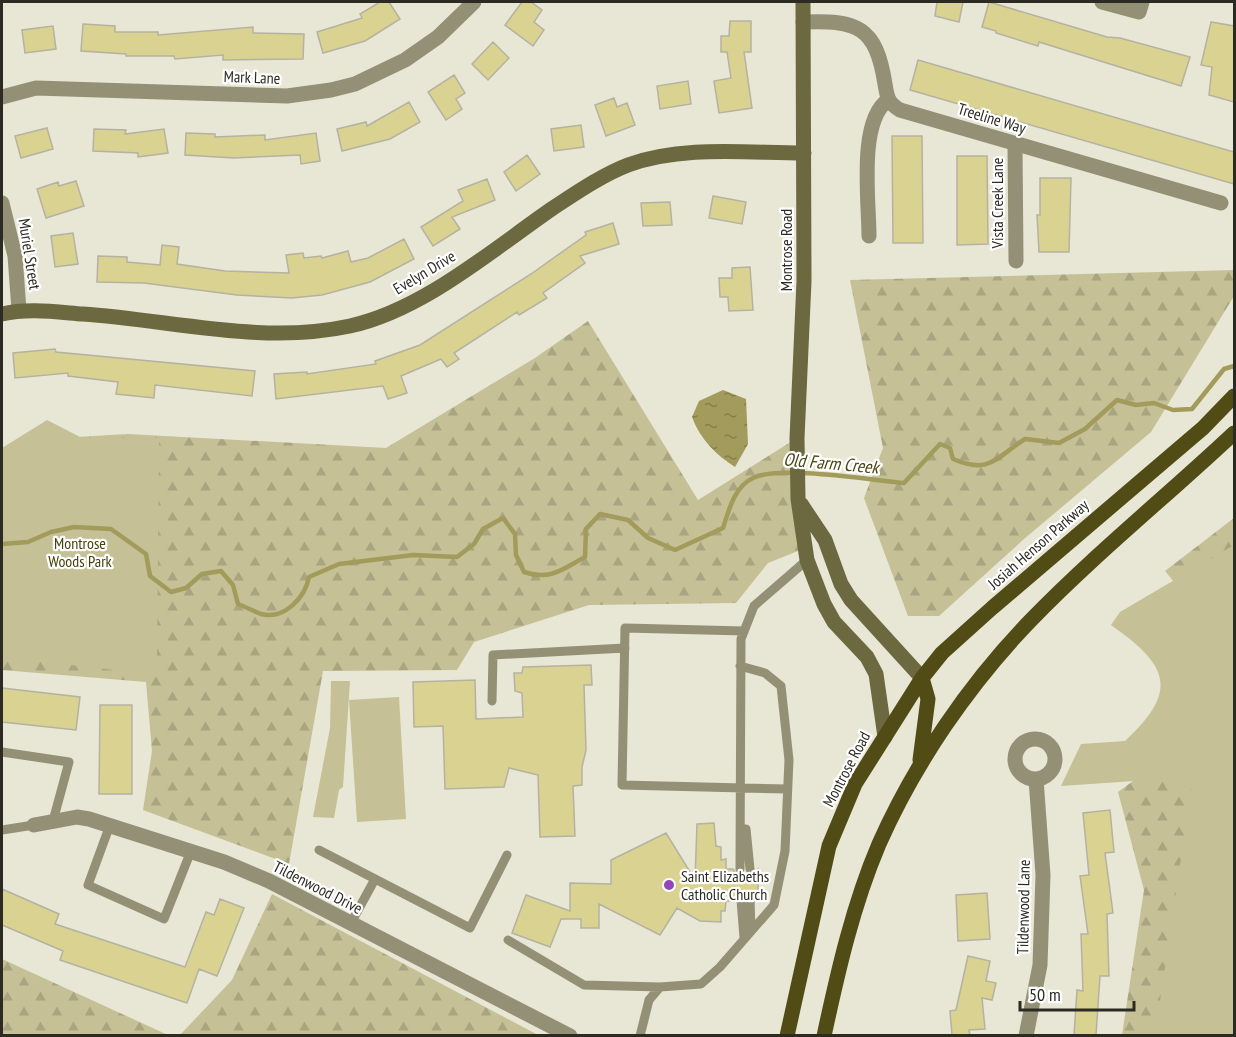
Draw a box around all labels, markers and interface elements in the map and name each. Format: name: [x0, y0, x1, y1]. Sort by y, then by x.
street label: Mark Lane: [223, 66, 281, 88]
street label: Treeline Way: [956, 98, 1028, 138]
street label: Vista Creek Lane: [987, 158, 1007, 249]
street label: Montrose Road: [776, 209, 796, 291]
street label: Muriel Street: [15, 217, 46, 292]
street label: Evelyn Drive: [389, 246, 459, 298]
water label: Old Farm Creek: [782, 447, 882, 479]
street label: Josiah Henson Parkway: [983, 495, 1093, 594]
park label: Montrose Woods Park: [48, 533, 113, 571]
street label: Montrose Road: [818, 728, 874, 810]
street label: Tildenwood Drive: [270, 856, 366, 918]
street label: Tildenwood Lane: [1012, 859, 1034, 955]
place label: Saint Elizabeths Catholic Church: [681, 866, 769, 904]
marker: Saint Elizabeths Catholic Church: [662, 878, 676, 892]
scale bar: [1020, 974, 1134, 1012]
text: 50 m: [1029, 983, 1061, 1006]

